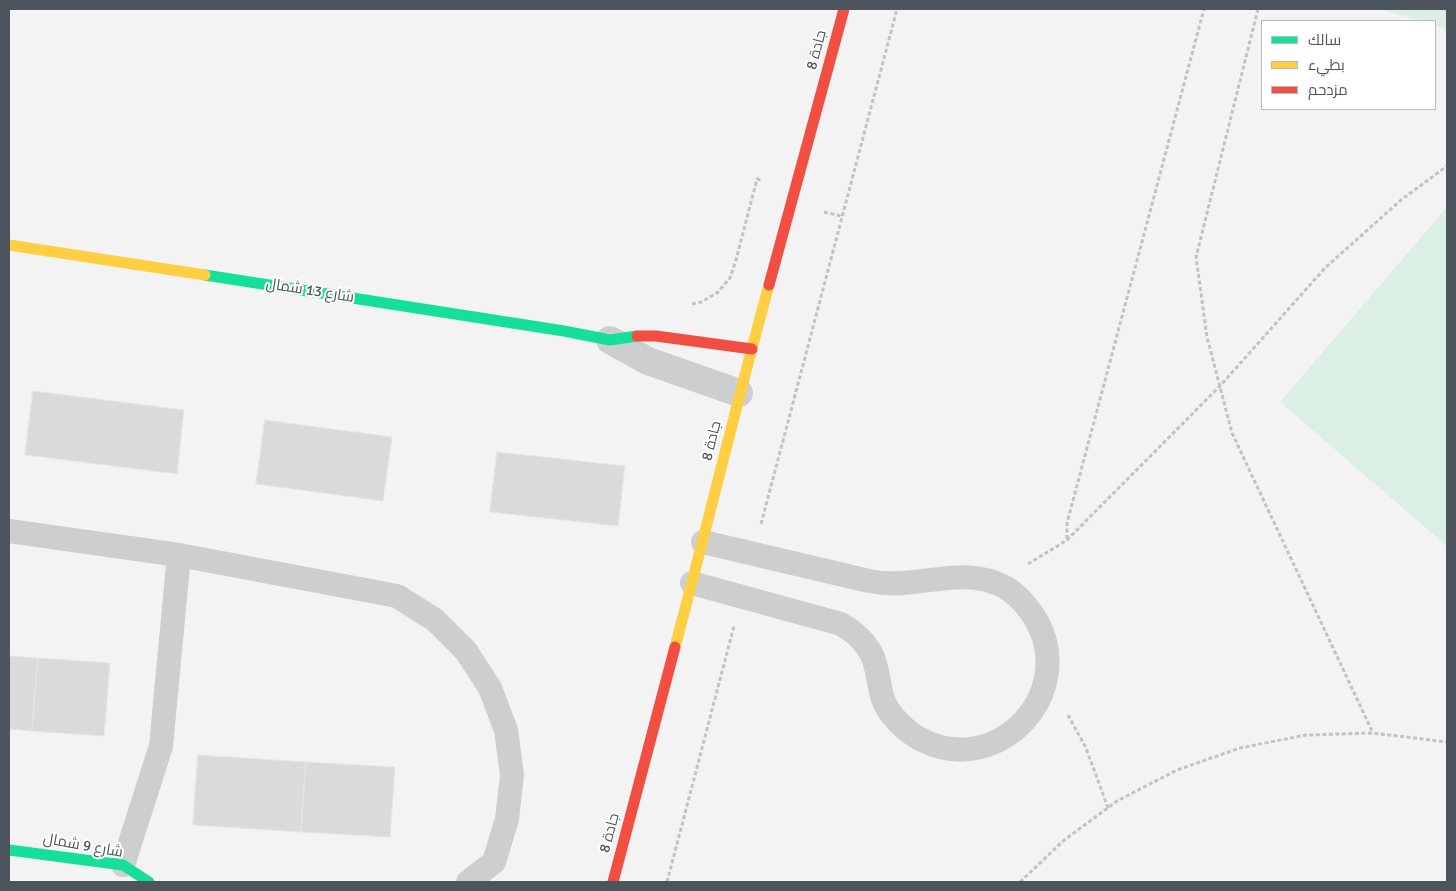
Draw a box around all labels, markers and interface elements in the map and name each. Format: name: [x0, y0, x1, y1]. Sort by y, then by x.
legend: [1261, 20, 1436, 110]
street label: جادة 8: [803, 28, 831, 72]
text: سالك: [1308, 31, 1341, 49]
text: بطيء: [1308, 56, 1345, 74]
text: مزدحم: [1308, 81, 1348, 99]
street label: شارع 13 شمال: [265, 275, 355, 307]
street label: جادة 8: [698, 419, 726, 463]
street label: جادة 8: [596, 811, 624, 855]
street label: شارع 9 شمال: [42, 830, 124, 862]

